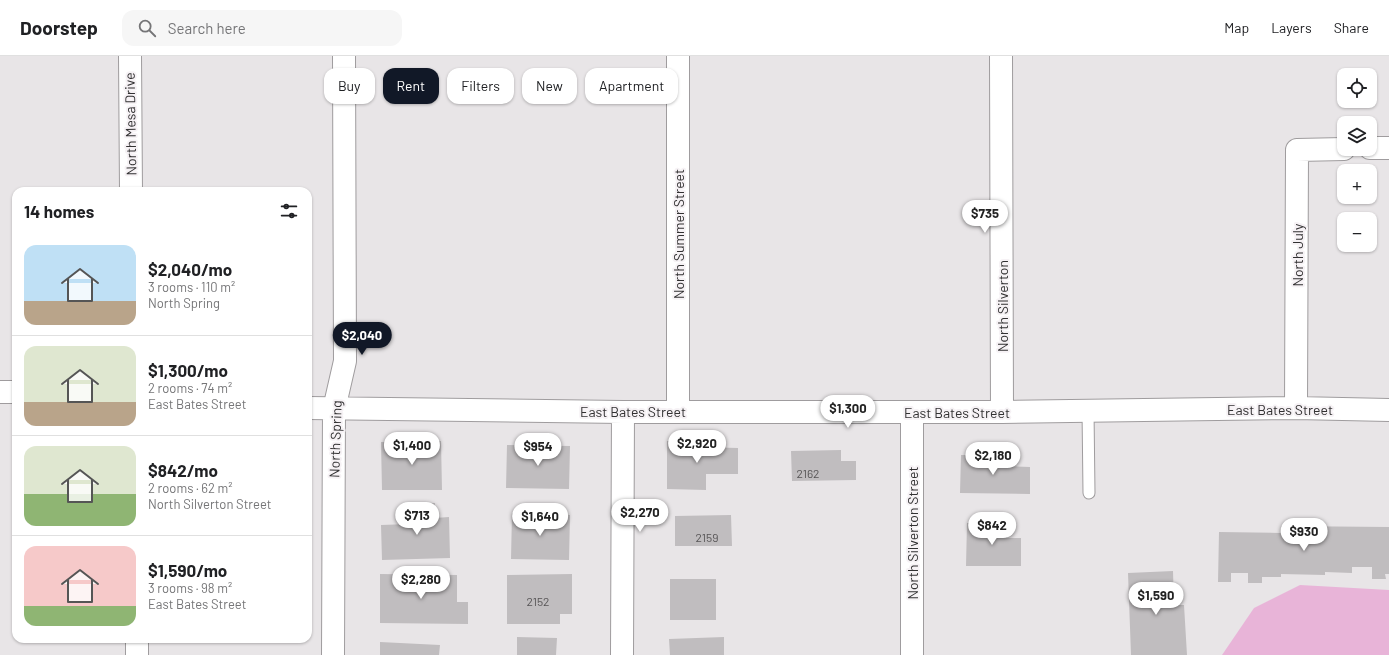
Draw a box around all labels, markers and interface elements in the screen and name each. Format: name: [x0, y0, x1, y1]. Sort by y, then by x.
search box: [122, 10, 402, 46]
text: Doorstep: [20, 16, 98, 39]
icon: search: [136, 17, 158, 39]
text: Search here: [168, 19, 246, 37]
text: Map: [1224, 19, 1249, 36]
text: Layers: [1271, 19, 1312, 36]
text: Share: [1334, 19, 1369, 36]
chip: Buy: [324, 68, 375, 104]
chip: Rent: [383, 68, 439, 104]
chip: Filters: [447, 68, 514, 104]
chip: New: [522, 68, 577, 104]
chip: Apartment: [585, 68, 678, 104]
map controls: [1337, 68, 1377, 252]
button: locate: [1337, 68, 1377, 108]
street label: North Mesa Drive: [121, 72, 139, 176]
button: layers: [1337, 116, 1377, 156]
button: +: [1337, 164, 1377, 204]
street label: North Summer Street: [670, 169, 687, 299]
icon: filters: [278, 200, 300, 222]
pin: $735: [961, 200, 1009, 234]
text: 14 homes: [24, 201, 94, 221]
text: $735: [971, 205, 999, 221]
button: −: [1337, 212, 1377, 252]
street label: North July: [1289, 223, 1306, 287]
text: $2,040/mo: [148, 259, 232, 279]
street label: North Silverton: [994, 260, 1011, 352]
icon: home: [56, 261, 104, 309]
text: 3 rooms · 110 m²: [148, 279, 235, 295]
text: North Spring: [148, 295, 220, 311]
pin: $2,040: [329, 322, 395, 356]
text: $2,040: [342, 327, 382, 343]
text: $1,300/mo: [148, 360, 228, 380]
icon: home: [56, 362, 104, 410]
text: 2 rooms · 74 m²: [148, 380, 232, 396]
pin: $1,300: [815, 395, 881, 429]
text: East Bates Street: [148, 396, 246, 412]
street label: North Spring: [325, 400, 345, 478]
text: $1,300: [829, 400, 867, 416]
street label: East Bates Street: [1227, 401, 1333, 418]
street label: East Bates Street: [580, 403, 686, 420]
street label: East Bates Street: [904, 404, 1010, 421]
pin: $2,920: [664, 430, 730, 464]
pin: $1,400: [379, 432, 445, 466]
pin: $954: [514, 433, 562, 467]
text: $2,920: [677, 435, 717, 451]
text: $1,400: [393, 437, 431, 453]
text: $954: [523, 438, 553, 454]
pin: $2,180: [960, 442, 1026, 476]
text: $2,180: [974, 447, 1012, 463]
text: $842/mo: [148, 460, 218, 480]
icon: home: [56, 462, 104, 510]
house number: 2162: [796, 466, 820, 480]
street label: North Silverton Street: [904, 466, 921, 600]
text: 2 rooms · 62 m²: [148, 480, 233, 496]
text: North Silverton Street: [148, 496, 272, 512]
pin: $2,270: [607, 499, 673, 533]
pin: $713: [393, 502, 441, 536]
pin: $1,640: [507, 503, 573, 537]
text: $2,270: [620, 504, 660, 520]
text: $713: [404, 507, 430, 523]
text: $1,640: [521, 508, 559, 524]
pin: $842: [968, 512, 1016, 546]
text: $842: [977, 517, 1007, 533]
pin: $930: [1280, 518, 1328, 552]
text: $930: [1290, 523, 1318, 539]
house number: 2159: [696, 530, 718, 544]
text: $1,590/mo: [148, 560, 227, 580]
icon: home: [56, 562, 104, 610]
pin: $2,280: [388, 566, 454, 600]
text: $2,280: [401, 571, 441, 587]
text: 3 rooms · 98 m²: [148, 580, 232, 596]
pin: $1,590: [1123, 582, 1189, 616]
text: $1,590: [1138, 587, 1174, 603]
house number: 2152: [526, 594, 550, 608]
text: East Bates Street: [148, 596, 246, 612]

